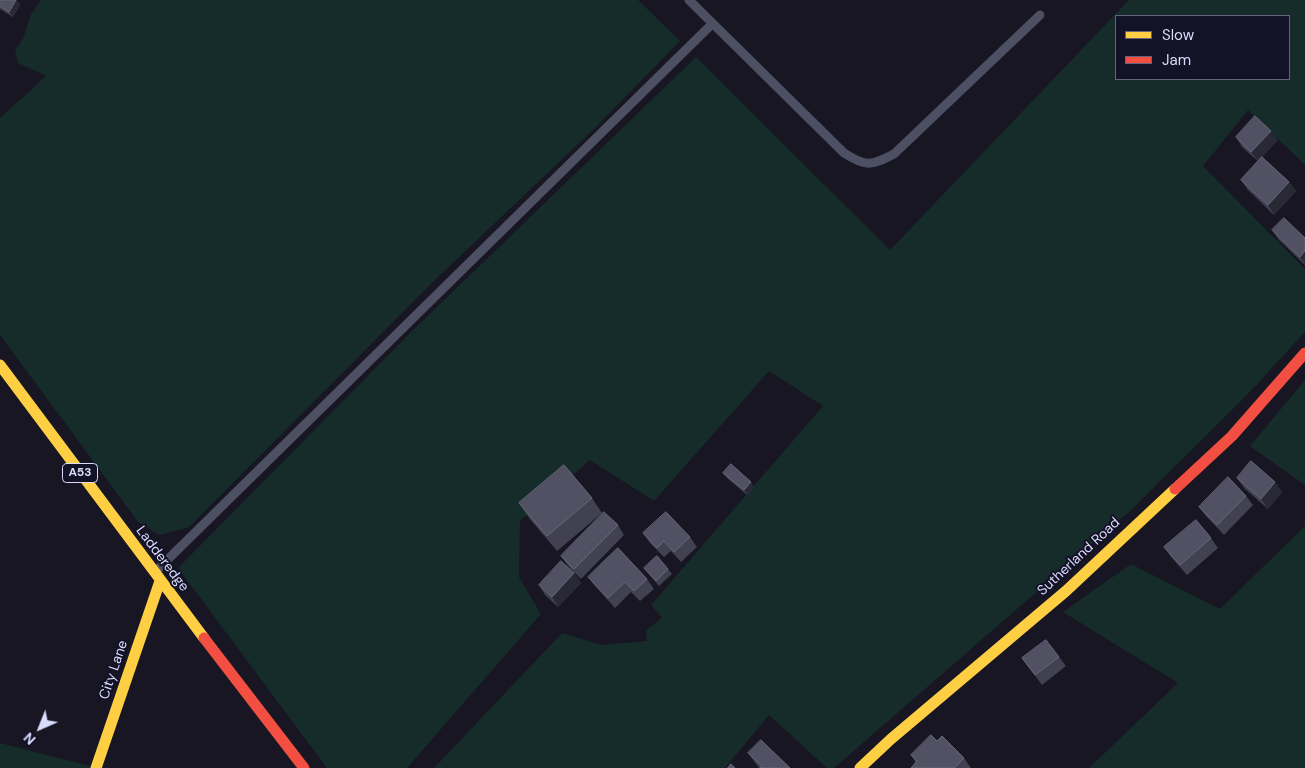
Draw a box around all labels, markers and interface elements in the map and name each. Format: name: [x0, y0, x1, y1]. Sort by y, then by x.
legend: [1115, 15, 1290, 80]
text: Slow: [1162, 25, 1194, 45]
text: Jam: [1162, 50, 1191, 70]
road number: A53: [62, 463, 98, 482]
street label: Sutherland Road: [1034, 514, 1124, 600]
street label: Ladderedge: [132, 523, 192, 595]
street label: City Lane: [96, 638, 132, 702]
north arrow: [15, 703, 65, 753]
text: N: [20, 729, 40, 749]

